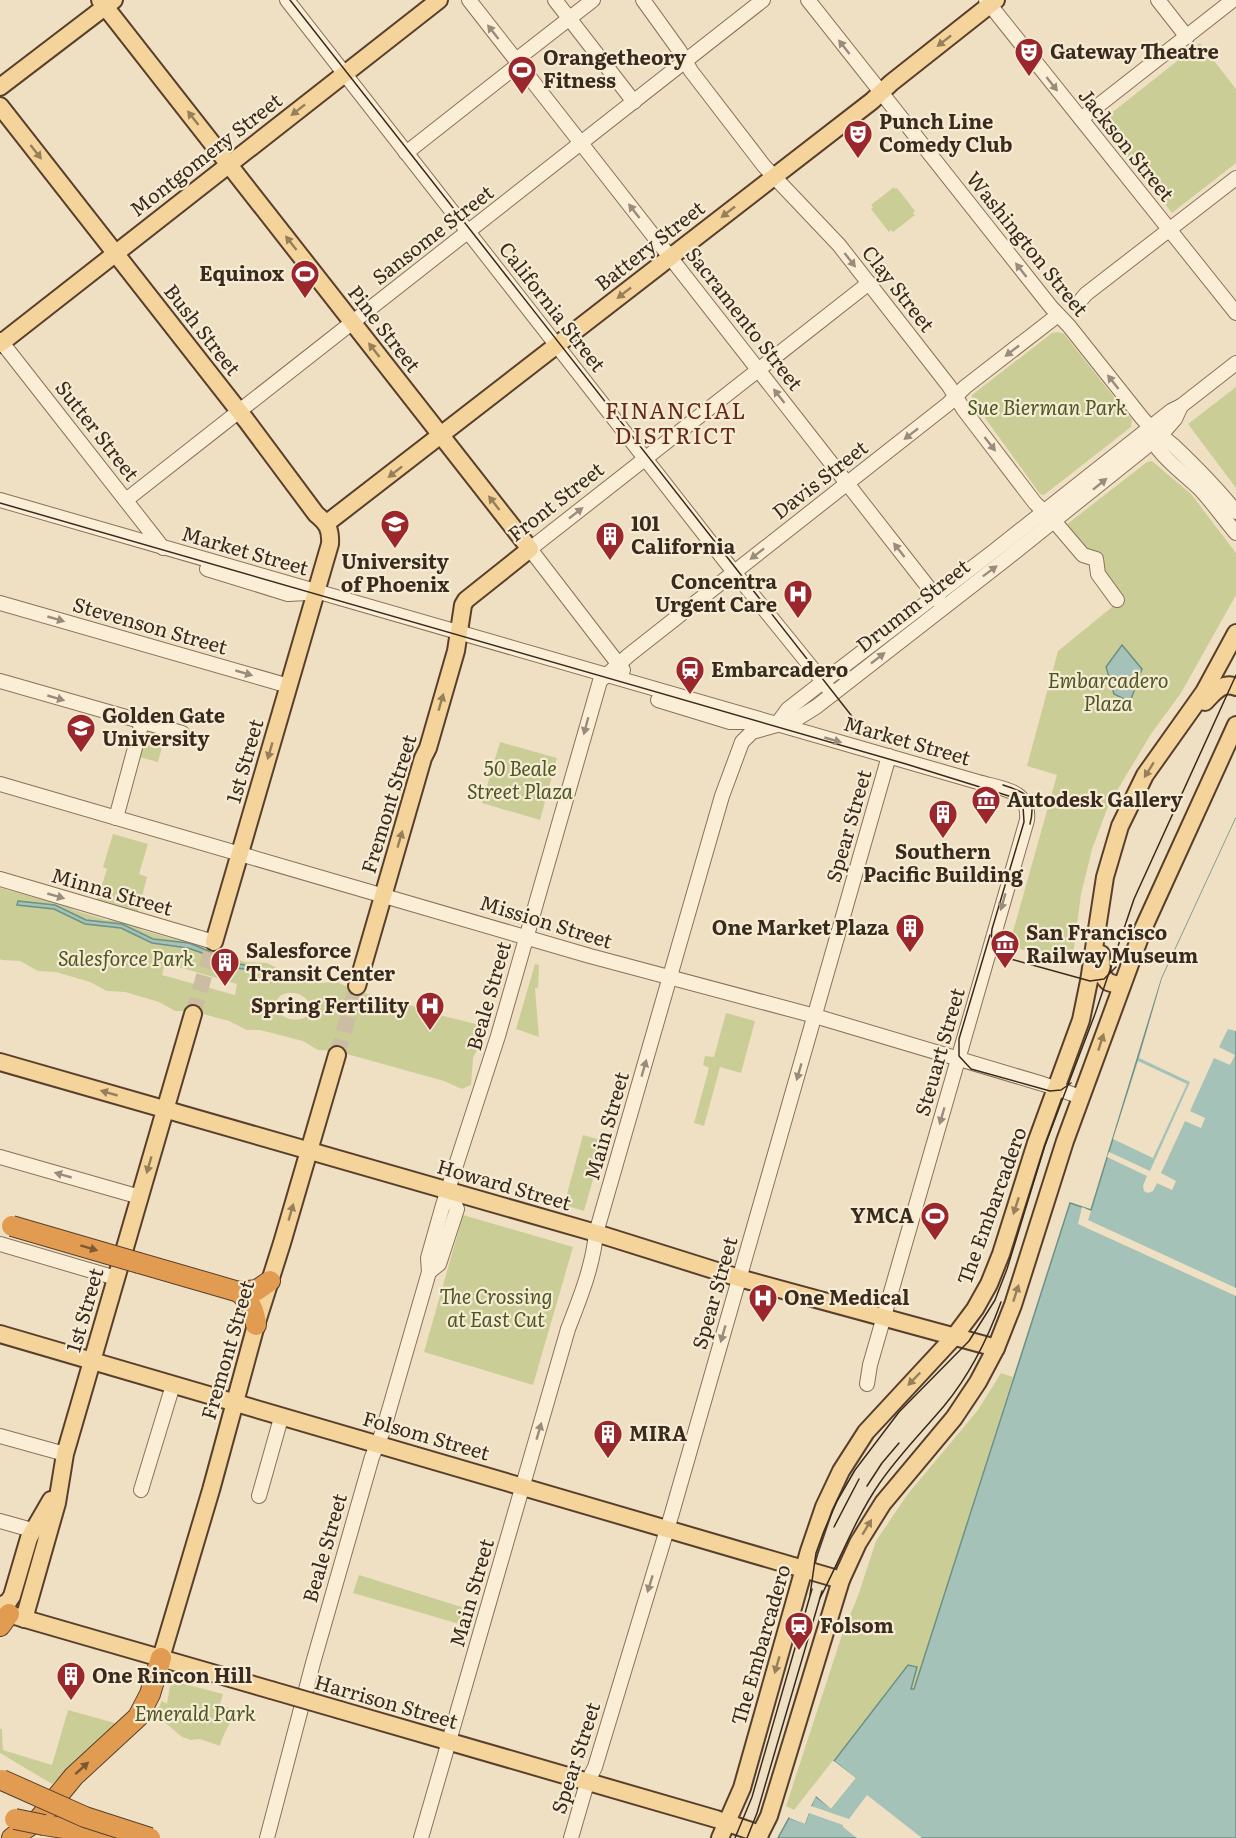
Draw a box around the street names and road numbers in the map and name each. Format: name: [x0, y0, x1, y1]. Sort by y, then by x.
street label: Jackson Street: [1072, 81, 1183, 207]
street label: Montgomery Street: [122, 84, 287, 222]
street label: Washington Street: [960, 164, 1097, 322]
street label: Sansome Street: [365, 176, 499, 290]
street label: Battery Street: [588, 192, 710, 297]
street label: California Street: [493, 234, 614, 377]
street label: Clay Street: [856, 238, 943, 338]
street label: Sacramento Street: [680, 239, 811, 396]
street label: Bush Street: [158, 276, 249, 381]
street label: Pine Street: [342, 278, 429, 378]
street label: Sutter Street: [50, 373, 148, 487]
street label: Davis Street: [765, 431, 873, 525]
street label: Front Street: [500, 453, 609, 548]
street label: Market Street: [179, 517, 312, 582]
street label: Drumm Street: [848, 550, 975, 658]
street label: Stevenson Street: [70, 588, 231, 660]
street label: Market Street: [841, 707, 974, 772]
street label: 1st Street: [217, 715, 269, 806]
street label: Fremont Street: [352, 730, 422, 877]
street label: Spear Street: [817, 766, 877, 885]
street label: Minna Street: [48, 858, 177, 922]
street label: Mission Street: [477, 886, 617, 954]
street label: Beale Street: [457, 937, 517, 1054]
street label: Steuart Street: [905, 984, 971, 1119]
street label: Main Street: [575, 1068, 635, 1183]
street label: The Embarcadero: [948, 1122, 1033, 1289]
street label: Howard Street: [434, 1150, 575, 1217]
street label: Spear Street: [683, 1233, 743, 1352]
street label: 1st Street: [57, 1264, 109, 1355]
street label: Fremont Street: [192, 1276, 260, 1423]
street label: Folsom Street: [360, 1402, 494, 1467]
street label: Beale Street: [293, 1489, 353, 1606]
street label: Main Street: [440, 1535, 500, 1650]
street label: The Embarcadero: [722, 1560, 796, 1729]
street label: Harrison Street: [311, 1665, 462, 1735]
street label: Spear Street: [542, 1698, 606, 1817]

